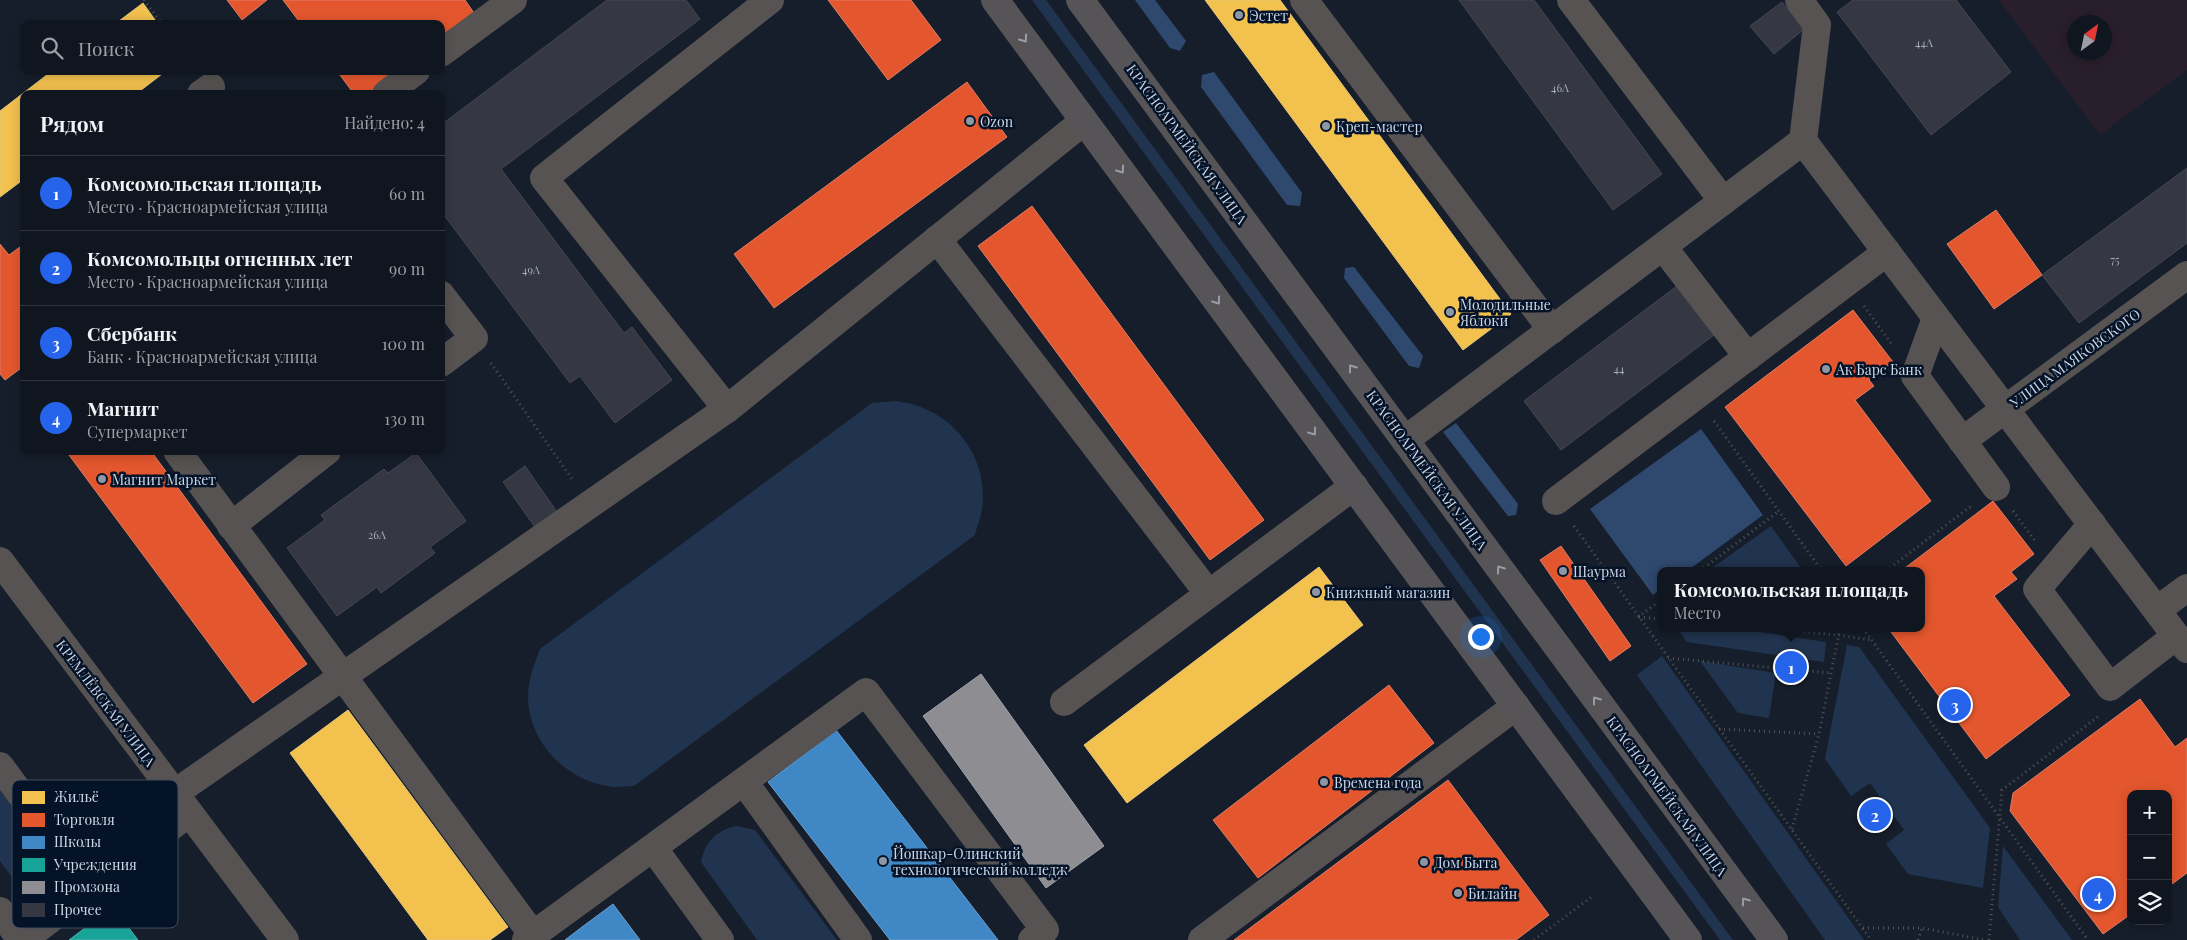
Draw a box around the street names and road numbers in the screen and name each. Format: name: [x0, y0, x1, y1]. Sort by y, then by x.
street label: КРАСНОАРМЕЙСКАЯ УЛИЦА: [1123, 60, 1252, 228]
street label: УЛИЦА МАЯКОВСКОГО: [2005, 304, 2144, 412]
street label: КРАСНОАРМЕЙСКАЯ УЛИЦА: [1363, 386, 1492, 554]
street label: КРЕМЛЁВСКАЯ УЛИЦА: [52, 636, 160, 770]
street label: КРАСНОАРМЕЙСКАЯ УЛИЦА: [1603, 712, 1732, 880]

